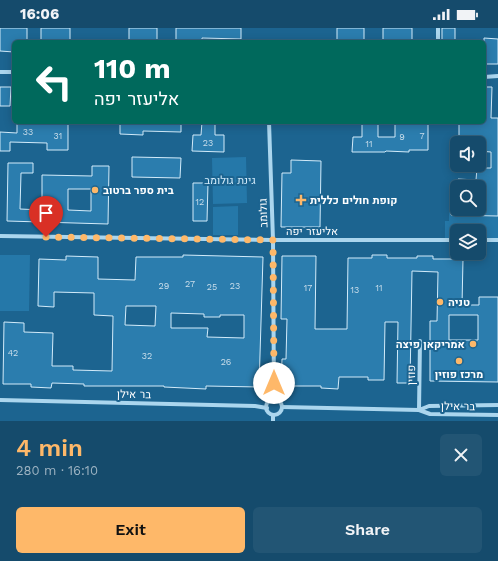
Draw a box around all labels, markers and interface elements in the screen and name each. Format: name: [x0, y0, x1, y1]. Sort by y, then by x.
text: 16:06: [20, 5, 59, 23]
text: 110 m: [94, 52, 171, 85]
icon: left: [28, 56, 80, 108]
text: אליעזר יפה: [94, 88, 179, 109]
house number: 33: [23, 127, 33, 137]
house number: 31: [54, 131, 62, 141]
house number: 7: [419, 131, 425, 141]
house number: 9: [399, 132, 405, 142]
map controls: [450, 136, 486, 260]
button: sound: [450, 136, 486, 172]
house number: 23: [203, 138, 213, 148]
house number: 11: [365, 139, 373, 149]
park label: גינת גולומב: [204, 174, 256, 187]
button: search: [450, 180, 486, 216]
place label: בית ספר ברטוב: [103, 184, 174, 197]
marker: בית ספר ברטוב: [90, 185, 100, 195]
marker: קופת חולים כללית: [295, 194, 307, 206]
place label: קופת חולים כללית: [310, 194, 397, 207]
pin: [29, 196, 63, 237]
house number: 12: [196, 197, 204, 207]
street label: גולומב: [256, 198, 271, 228]
icon: arrive: [35, 202, 57, 224]
button: layers: [450, 224, 486, 260]
street label: אליעזר יפה: [286, 225, 338, 238]
house number: 27: [185, 279, 195, 289]
house number: 29: [159, 281, 169, 291]
house number: 23: [230, 281, 240, 291]
house number: 25: [207, 282, 217, 292]
house number: 17: [304, 283, 312, 293]
house number: 11: [375, 283, 383, 293]
house number: 13: [351, 285, 359, 295]
place label: טניה: [448, 296, 470, 309]
marker: טניה: [435, 297, 445, 307]
place label: אמריקאן פיצה: [396, 338, 465, 351]
marker: אמריקאן פיצה: [468, 339, 478, 349]
house number: 42: [8, 348, 18, 358]
house number: 32: [142, 351, 152, 361]
marker: מרכז פוזין: [454, 356, 464, 366]
house number: 26: [221, 357, 231, 367]
position arrow: [253, 362, 295, 404]
street label: פוזין: [405, 365, 418, 385]
place label: מרכז פוזין: [435, 368, 483, 381]
street label: בר אילן: [117, 388, 151, 401]
street label: בר אילן: [441, 400, 475, 413]
text: 4 min: [16, 434, 83, 462]
button: close: [440, 434, 482, 476]
text: 280 m · 16:10: [16, 463, 98, 478]
button: Exit: [16, 507, 245, 553]
button: Share: [253, 507, 482, 553]

